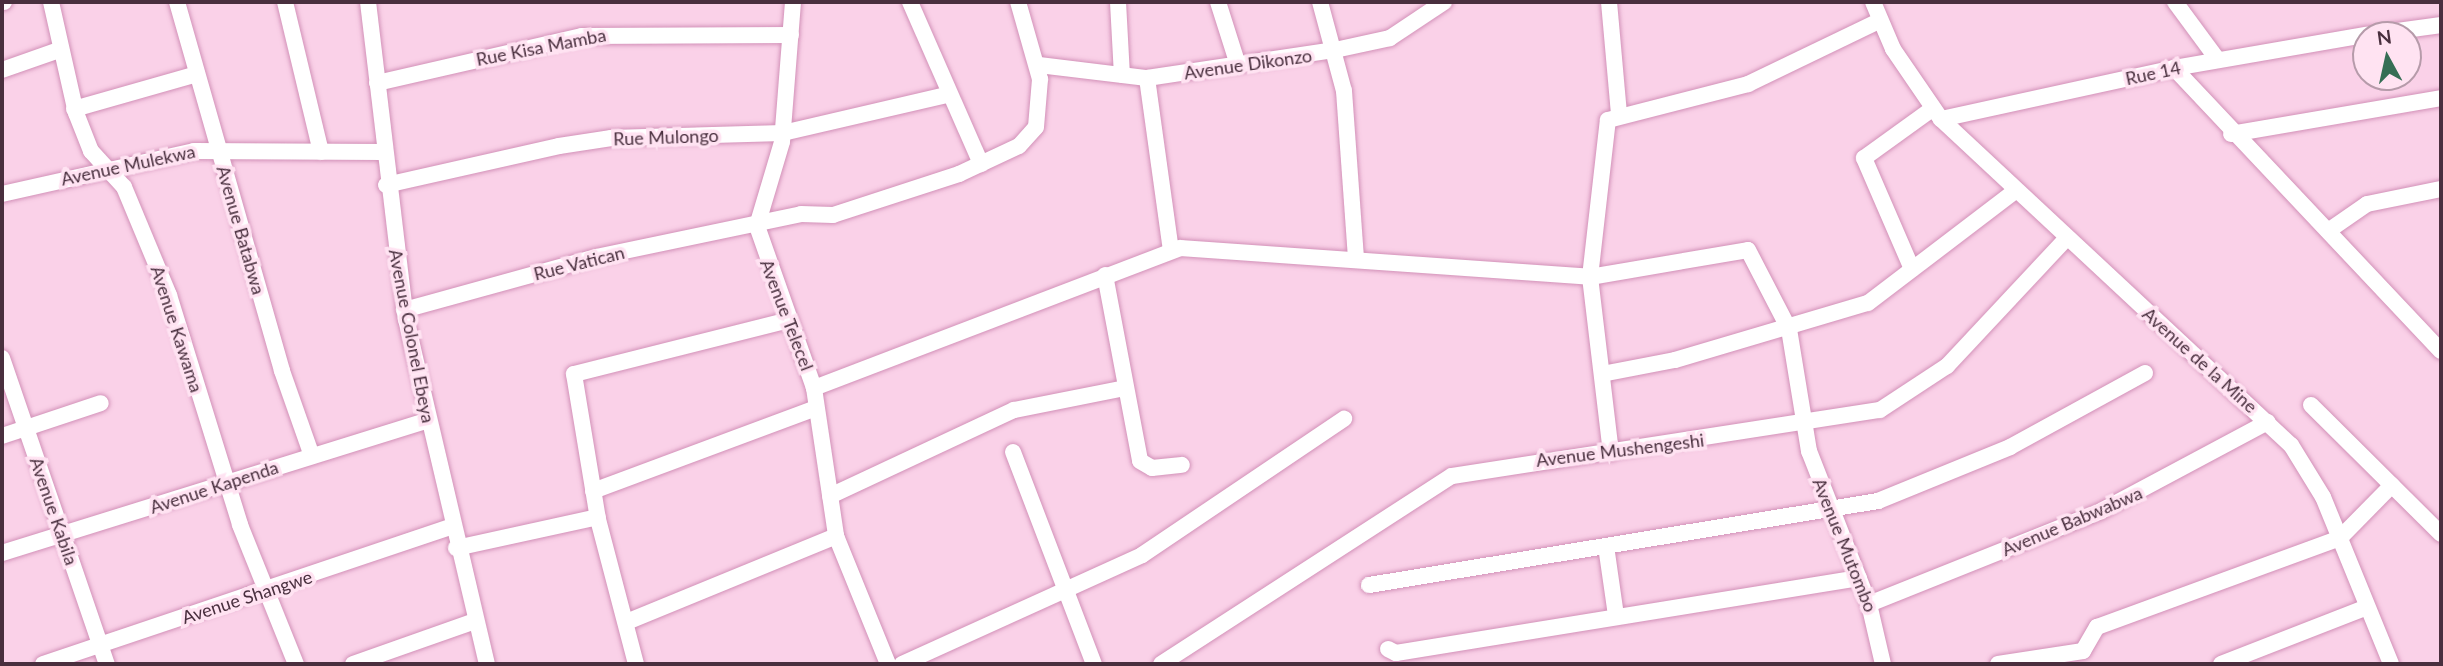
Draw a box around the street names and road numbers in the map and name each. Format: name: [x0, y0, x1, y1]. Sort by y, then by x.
street label: Rue Kisa Mamba: [474, 24, 608, 70]
street label: Avenue Dikonzo: [1183, 44, 1313, 84]
street label: Rue 14: [2123, 57, 2183, 89]
street label: Rue Mulongo: [613, 124, 719, 150]
street label: Avenue Mulekwa: [59, 140, 197, 190]
street label: Avenue Batabwa: [212, 163, 270, 297]
street label: Rue Vatican: [531, 241, 627, 285]
street label: Avenue Colonel Ebeya: [385, 247, 439, 425]
street label: Avenue Telecel: [756, 256, 818, 374]
street label: Avenue Kawama: [146, 263, 208, 395]
street label: Avenue de la Mine: [2138, 303, 2262, 417]
street label: Avenue Mushengeshi: [1535, 429, 1705, 471]
street label: Avenue Kabila: [25, 454, 83, 568]
street label: Avenue Kapenda: [147, 456, 281, 518]
street label: Avenue Mutombo: [1808, 475, 1882, 615]
street label: Avenue Babwabwa: [1998, 482, 2146, 560]
street label: Avenue Shangwe: [179, 566, 315, 628]

